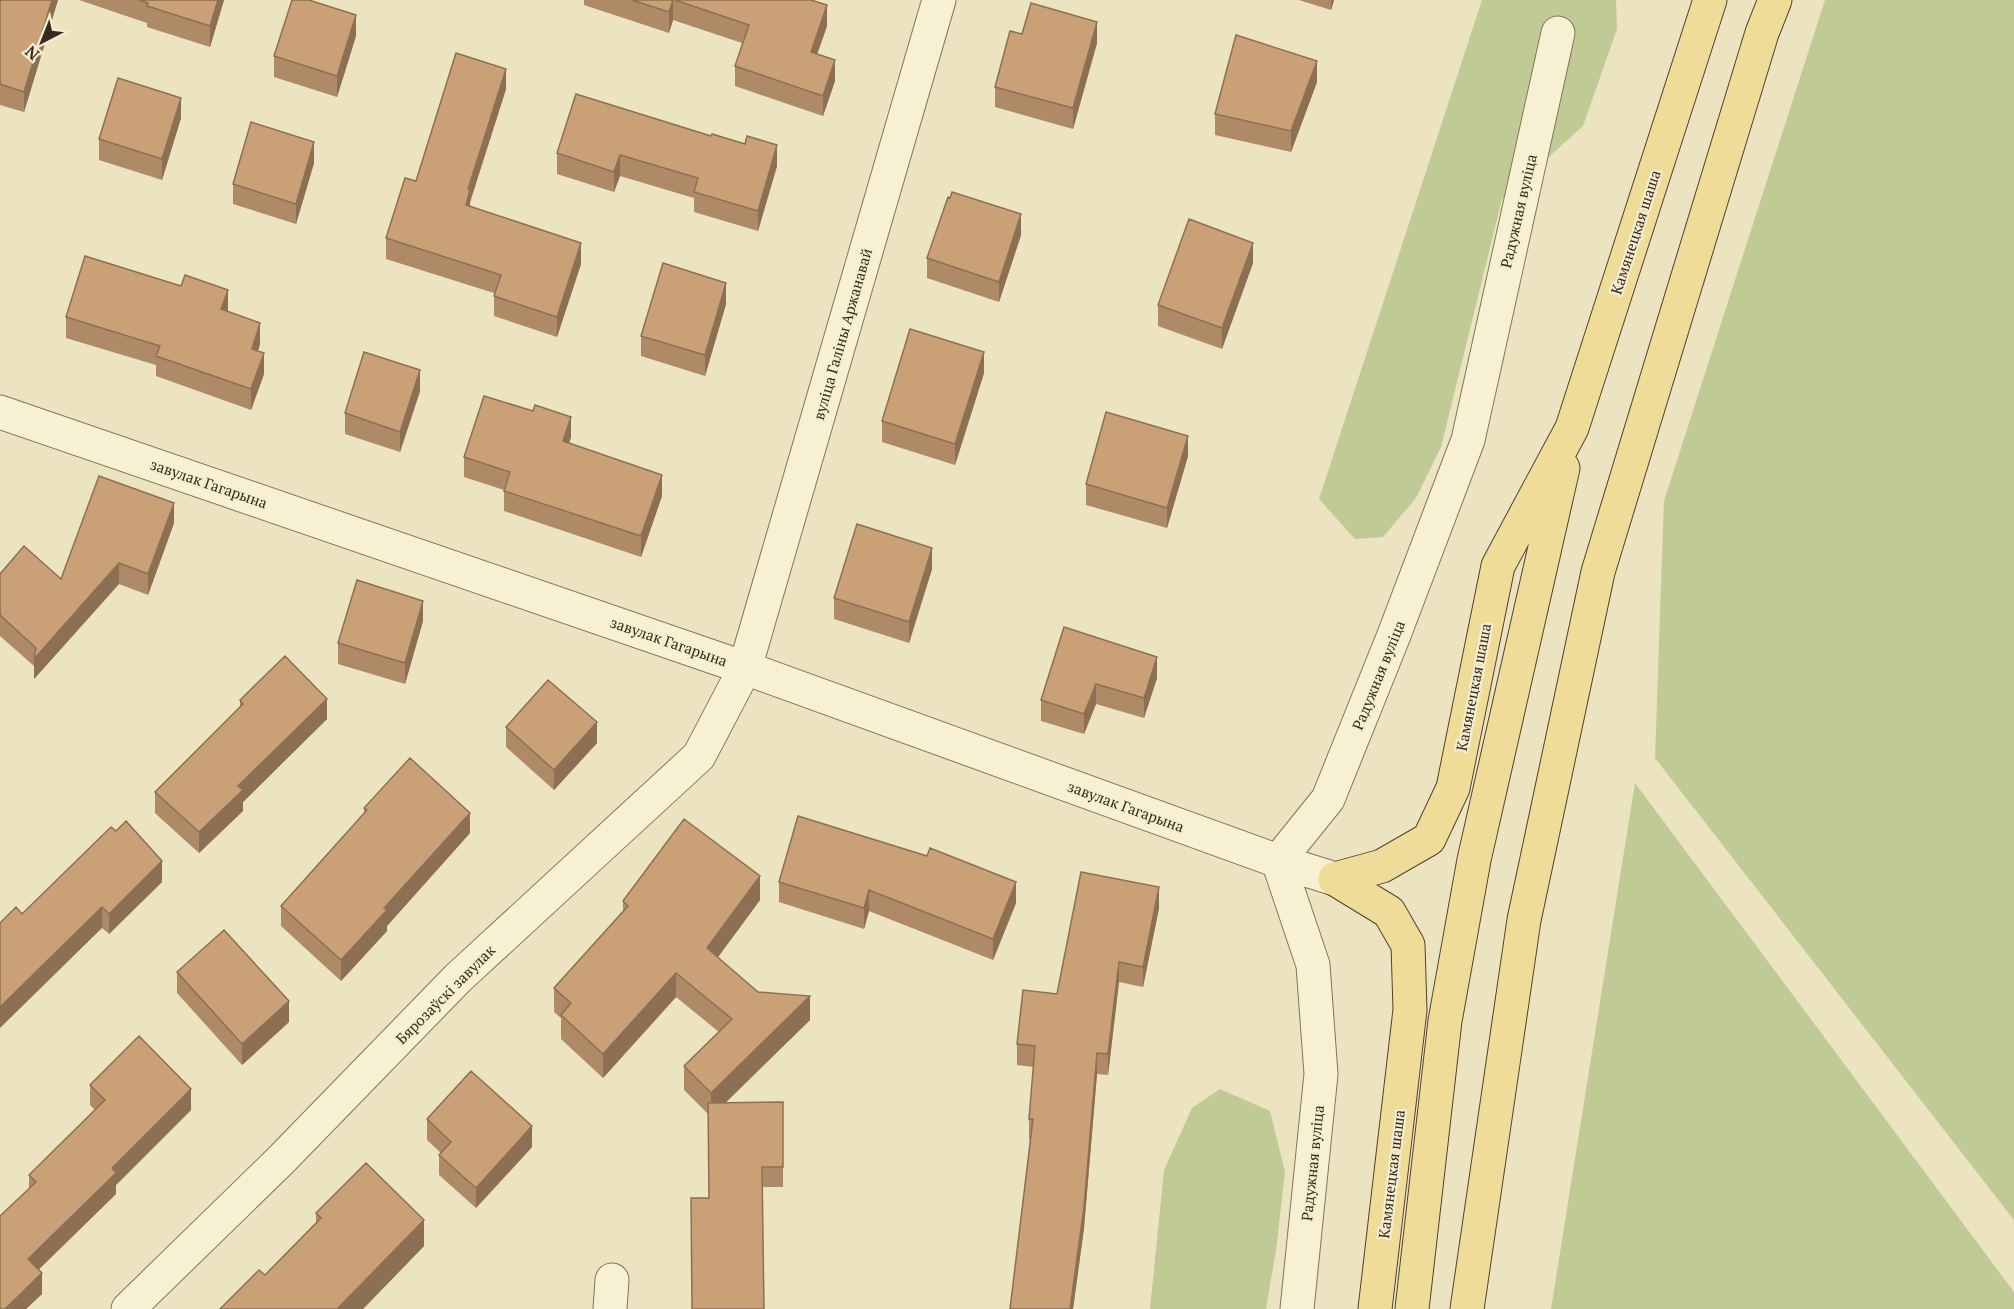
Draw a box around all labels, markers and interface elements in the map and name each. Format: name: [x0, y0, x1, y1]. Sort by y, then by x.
north arrow: [12, 12, 72, 72]
text: N: [20, 41, 44, 65]
street label: Радужная вуліца: [1495, 152, 1541, 270]
street label: Камянецкая шаша: [1605, 167, 1665, 297]
street label: вуліца Галіны Аржанавай: [808, 246, 876, 422]
street label: завулак Гагарына: [148, 454, 271, 513]
street label: завулак Гагарына: [608, 612, 731, 671]
street label: Радужная вуліца: [1347, 617, 1409, 733]
street label: Камянецкая шаша: [1451, 621, 1495, 752]
street label: завулак Гагарына: [1065, 776, 1187, 837]
street label: Бярозаўскі завулак: [391, 939, 500, 1048]
street label: Радужная вуліца: [1296, 1104, 1328, 1222]
street label: Камянецкая шаша: [1373, 1108, 1409, 1240]

